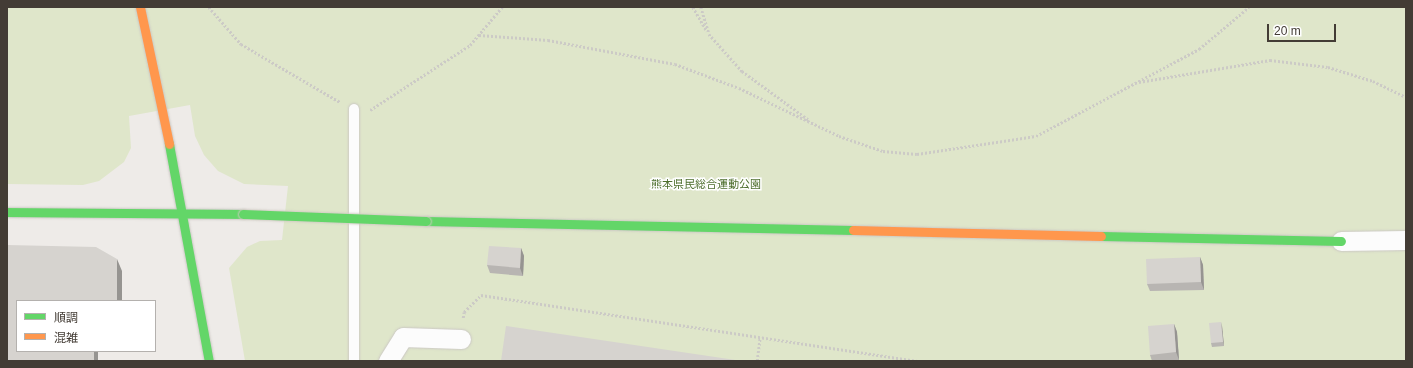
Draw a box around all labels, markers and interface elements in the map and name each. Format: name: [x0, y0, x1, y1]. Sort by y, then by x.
scale bar: [1269, 16, 1338, 42]
text: 20 m: [1274, 24, 1301, 38]
park label: 熊本県民総合運動公園: [651, 177, 761, 191]
legend: [16, 300, 156, 352]
text: 順調: [54, 311, 78, 325]
text: 混雑: [54, 331, 78, 345]

